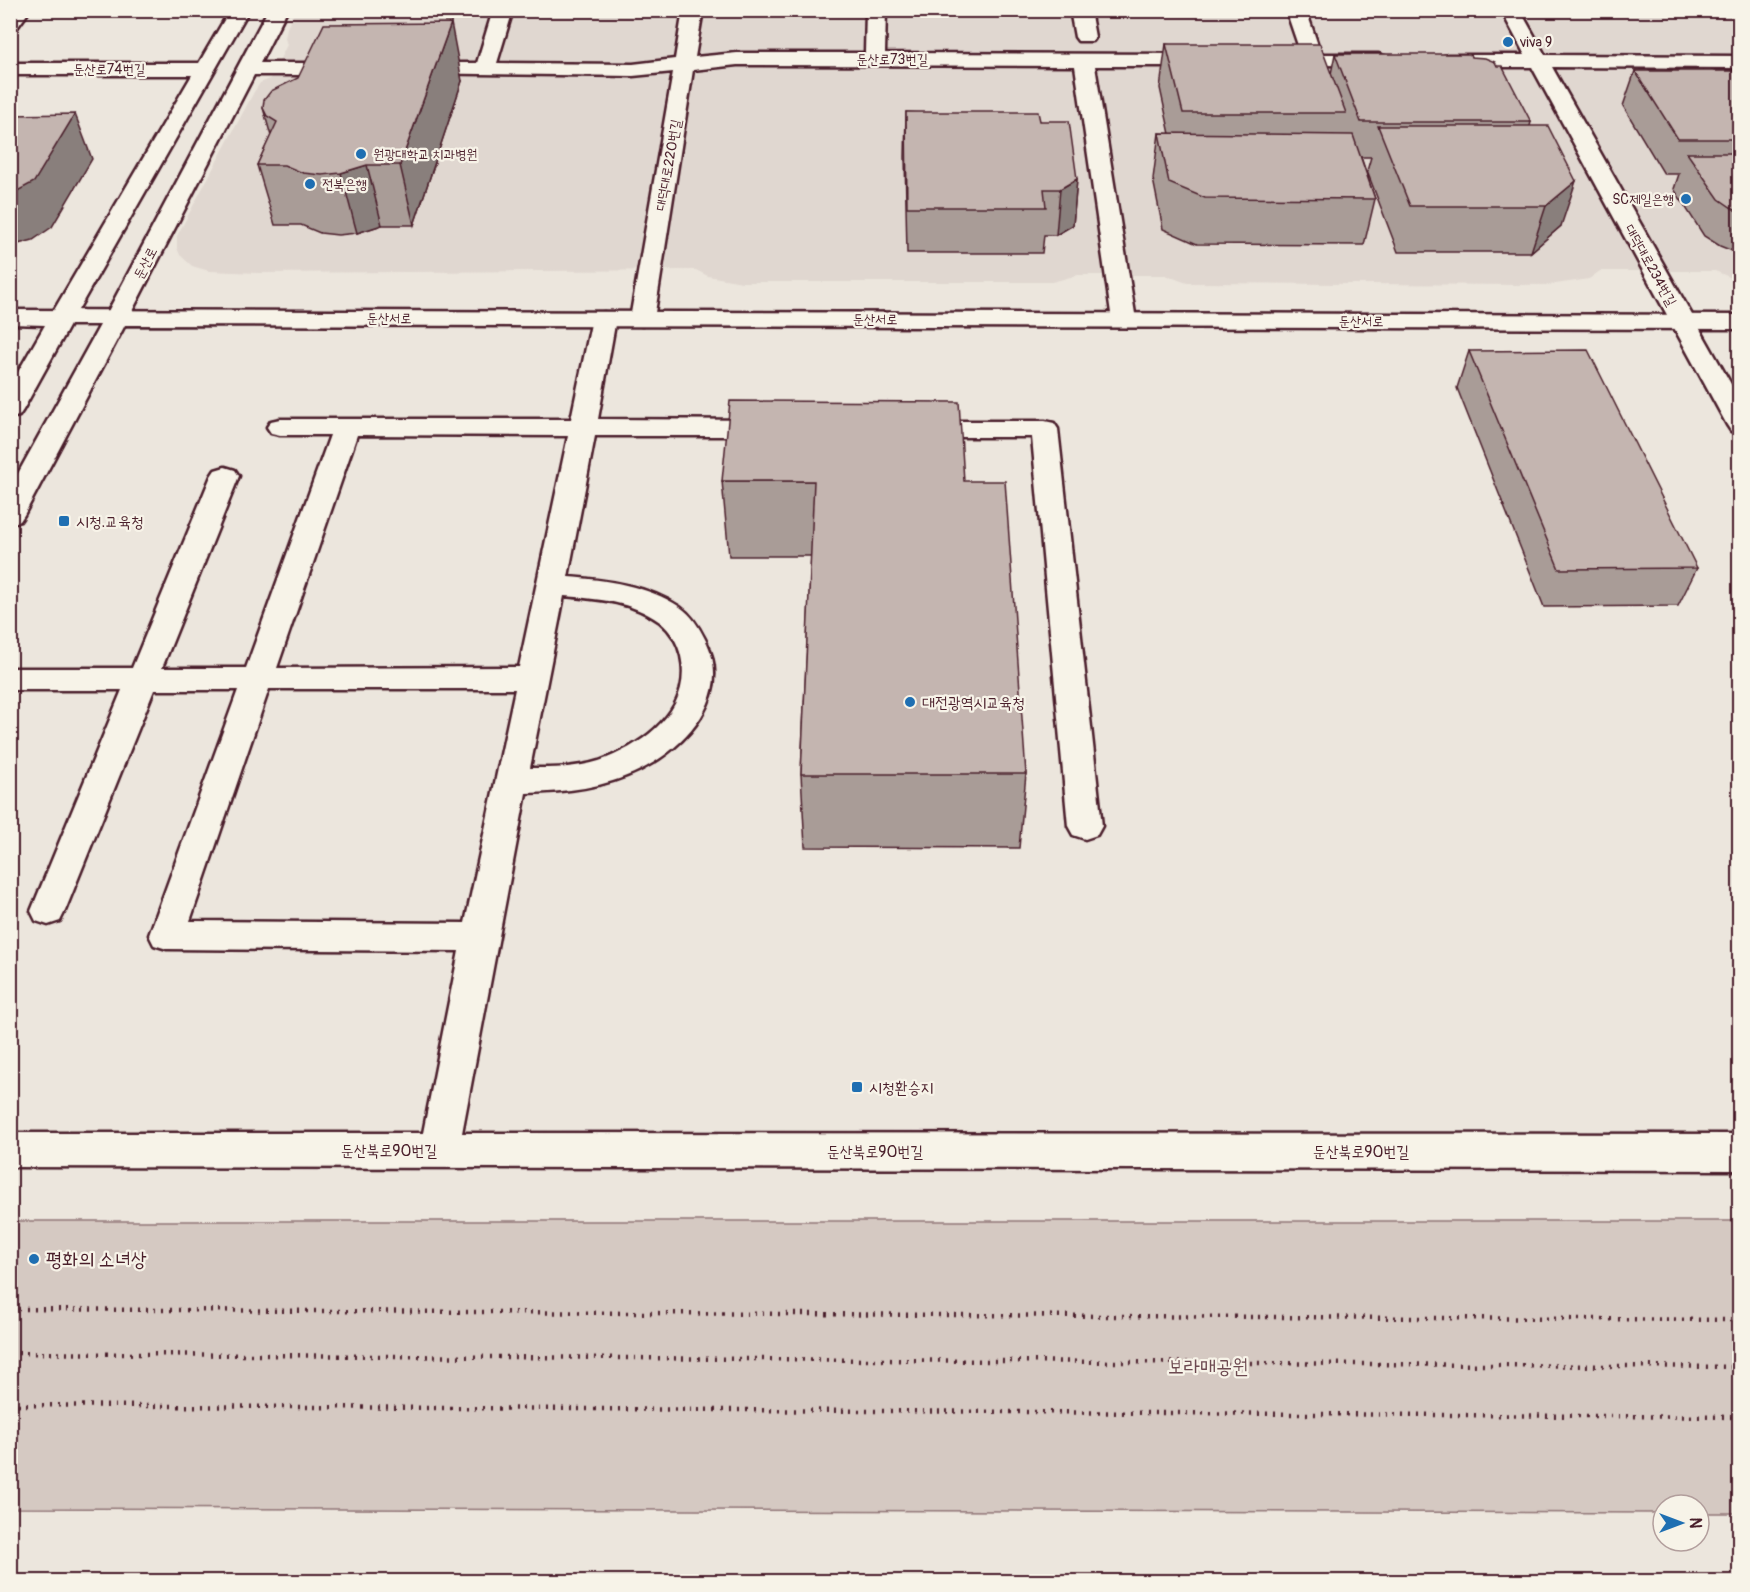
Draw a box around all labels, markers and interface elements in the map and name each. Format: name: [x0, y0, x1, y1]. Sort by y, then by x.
place label: viva 9: [1519, 34, 1552, 51]
marker: viva 9: [1501, 35, 1515, 49]
street label: 둔산로73번길: [856, 51, 929, 68]
street label: 둔산로74번길: [73, 61, 146, 78]
street label: 대덕대로220번길: [652, 117, 685, 212]
place label: 원광대학교 치과병원: [373, 146, 477, 163]
marker: 원광대학교 치과병원: [354, 147, 368, 161]
place label: 전북은행: [322, 176, 367, 193]
marker: 전북은행: [303, 177, 317, 191]
place label: SC제일은행: [1612, 191, 1674, 208]
marker: SC제일은행: [1679, 192, 1693, 206]
street label: 대덕대로234번길: [1621, 221, 1680, 310]
street label: 둔산로: [130, 244, 161, 282]
street label: 둔산서로: [366, 310, 412, 327]
street label: 둔산서로: [852, 311, 898, 328]
street label: 둔산서로: [1338, 313, 1384, 330]
place label: 시청.교육청: [76, 512, 144, 532]
marker: 시청.교육청: [57, 514, 71, 528]
place label: 대전광역시교육청: [922, 693, 1025, 713]
marker: 대전광역시교육청: [903, 695, 917, 709]
place label: 시청환승지: [869, 1078, 933, 1098]
marker: 시청환승지: [850, 1080, 864, 1094]
street label: 둔산북로90번길: [341, 1141, 437, 1161]
street label: 둔산북로90번길: [827, 1142, 923, 1162]
street label: 둔산북로90번길: [1313, 1142, 1409, 1162]
place label: 평화의 소녀상: [46, 1247, 147, 1272]
marker: 평화의 소녀상: [27, 1252, 41, 1266]
park label: 보라매공원: [1168, 1354, 1248, 1379]
north arrow: [1651, 1493, 1711, 1553]
text: N: [1685, 1518, 1705, 1529]

